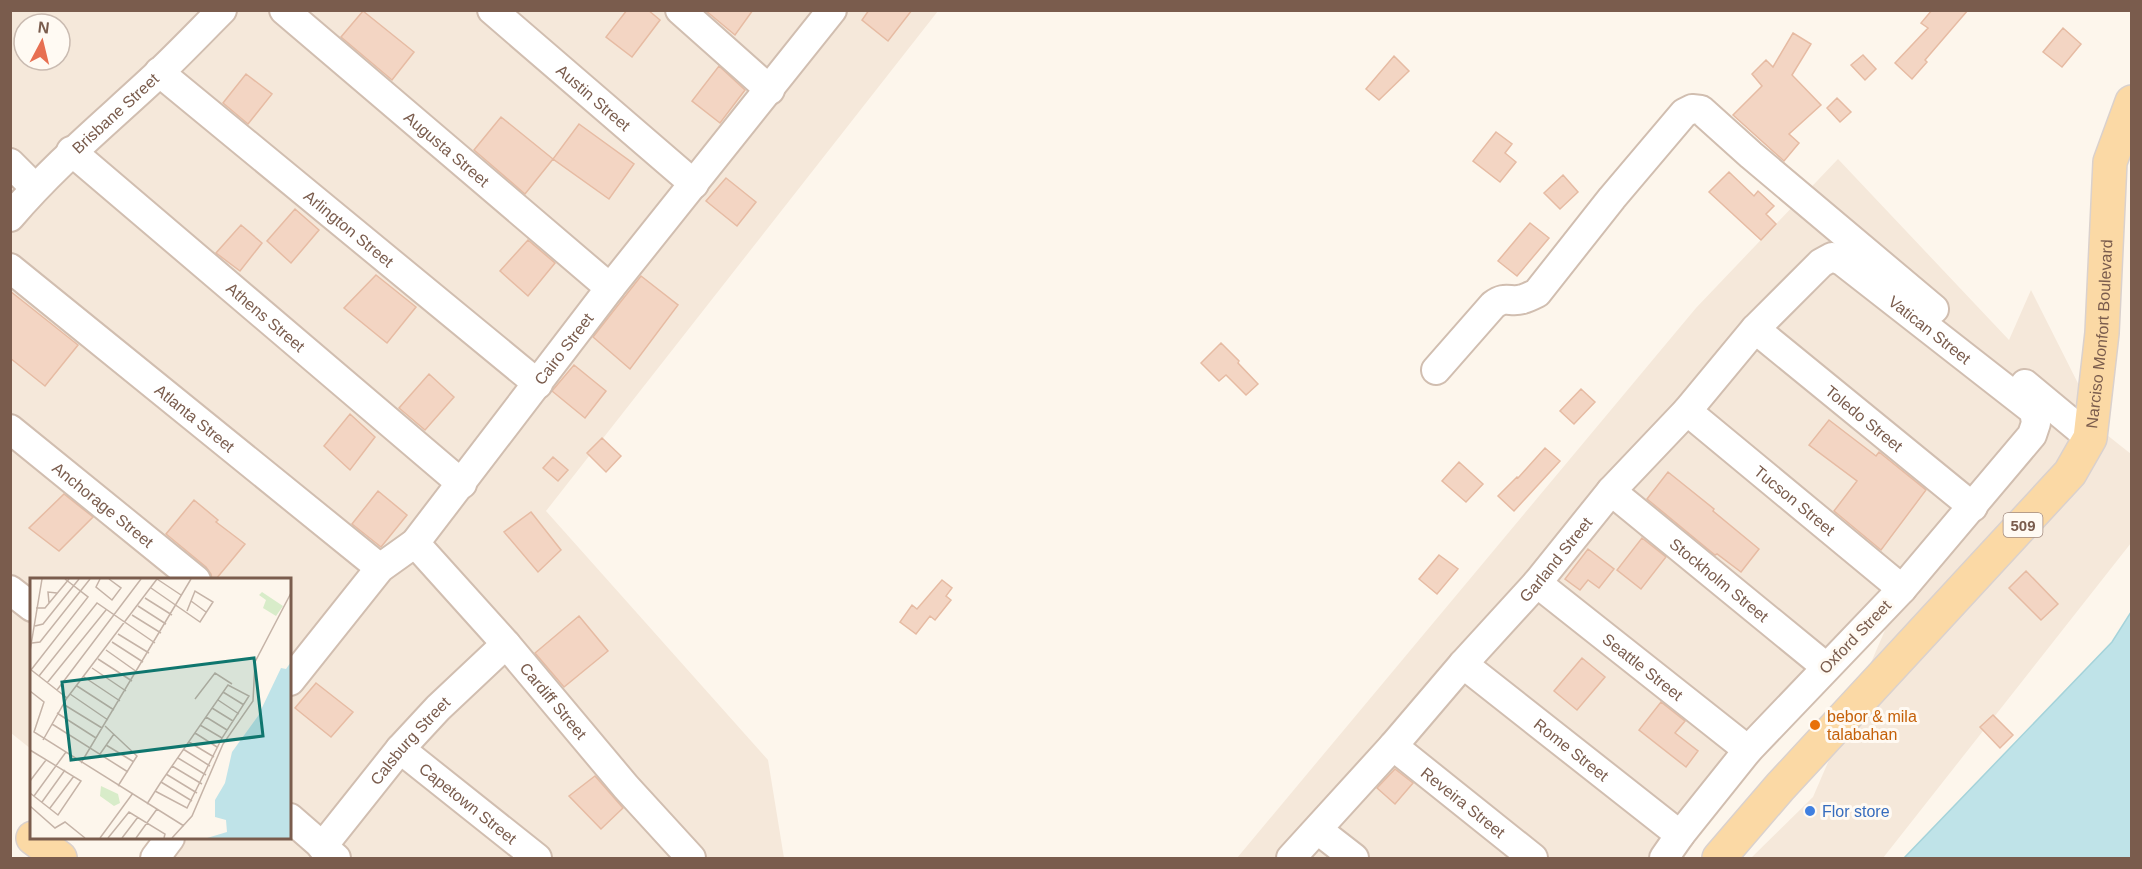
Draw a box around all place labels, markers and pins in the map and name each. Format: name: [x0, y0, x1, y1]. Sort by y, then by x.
place label: bebor & mila talabahan: [1827, 708, 1917, 743]
marker: bebor & mila talabahan: [1808, 718, 1822, 732]
place label: Flor store: [1822, 803, 1890, 820]
marker: Flor store: [1803, 804, 1817, 818]

